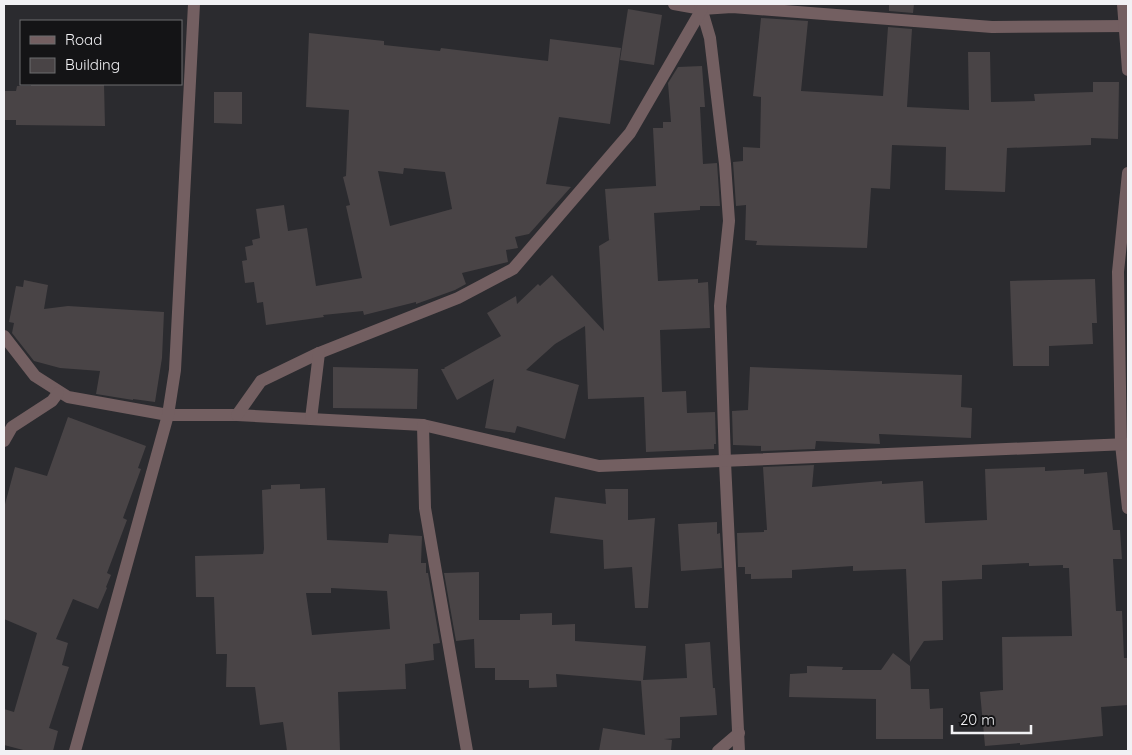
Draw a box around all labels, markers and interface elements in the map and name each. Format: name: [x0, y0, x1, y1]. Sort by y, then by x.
legend: [20, 20, 182, 85]
text: Road: [65, 30, 102, 49]
text: Building: [65, 55, 120, 74]
scale bar: [952, 702, 1031, 734]
text: 20 m: [960, 710, 995, 729]

